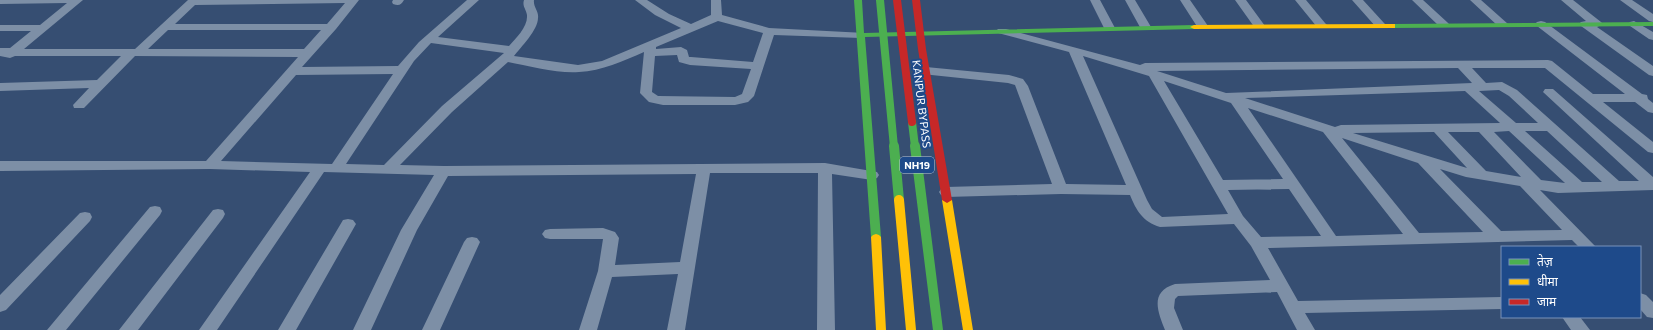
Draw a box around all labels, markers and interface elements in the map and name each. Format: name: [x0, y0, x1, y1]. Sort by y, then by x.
street label: KANPUR BYPASS: [910, 59, 934, 149]
road number: NH19: [900, 157, 934, 173]
legend: [1501, 246, 1641, 318]
text: तेज़: [1537, 254, 1554, 268]
text: धीमा: [1537, 274, 1559, 288]
text: जाम: [1537, 294, 1557, 308]

